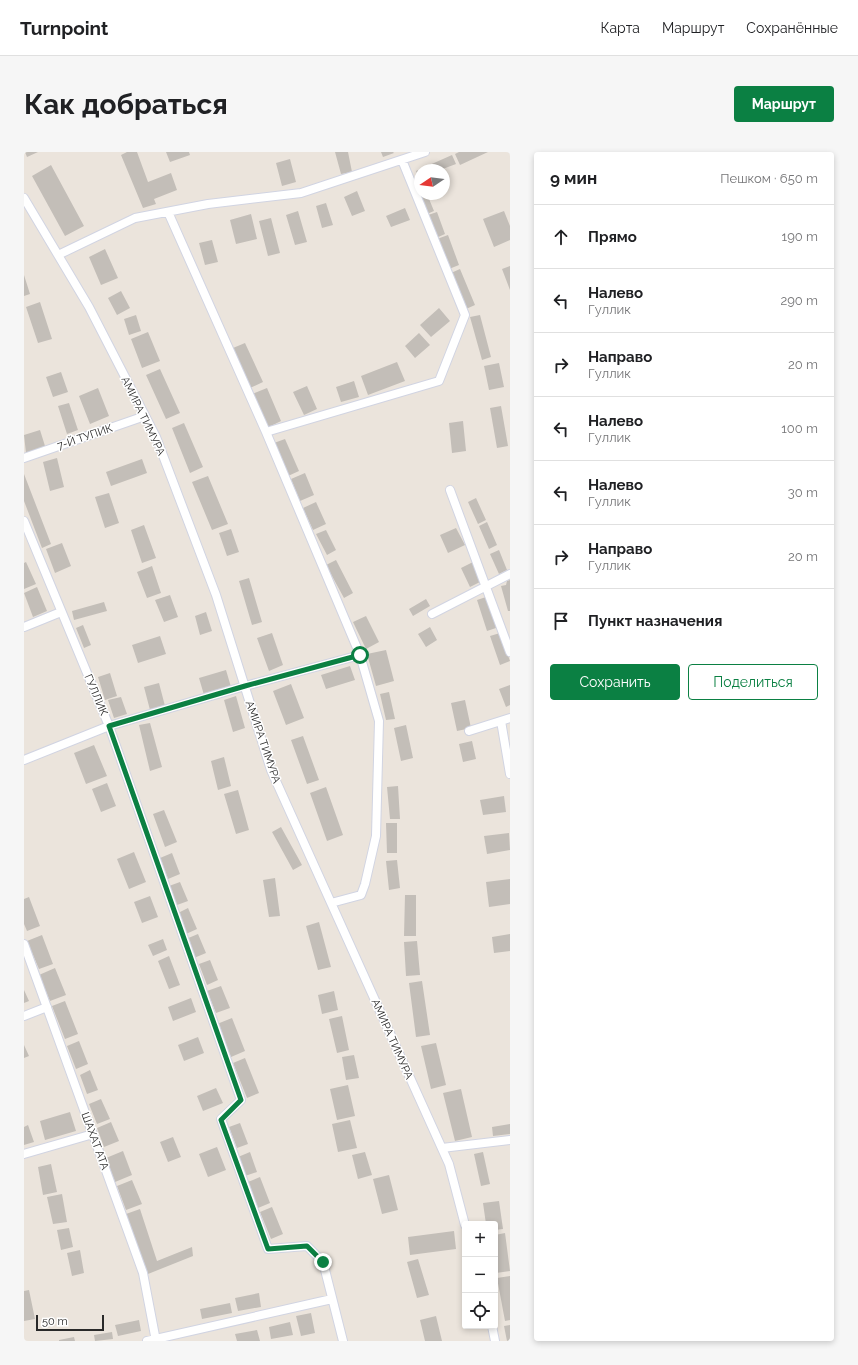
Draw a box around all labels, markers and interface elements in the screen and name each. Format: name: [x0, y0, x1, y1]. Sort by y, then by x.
text: Turnpoint: [20, 17, 108, 39]
text: Карта: [601, 20, 640, 36]
text: Маршрут: [662, 20, 724, 36]
text: Сохранённые: [746, 20, 838, 36]
button: Маршрут: [734, 86, 834, 122]
text: Как добраться: [24, 88, 228, 121]
north arrow: [414, 164, 450, 200]
text: 9 мин: [550, 168, 597, 188]
text: Пешком · 650 m: [720, 171, 818, 186]
icon: ahead: [550, 226, 572, 248]
text: Прямо: [588, 228, 637, 246]
text: 190 m: [782, 229, 818, 244]
text: Налево: [588, 284, 643, 302]
icon: left: [550, 290, 572, 312]
text: 290 m: [780, 293, 818, 308]
text: Гуллик: [588, 302, 631, 317]
text: Направо: [588, 348, 652, 366]
icon: right: [550, 354, 572, 376]
text: 20 m: [788, 357, 818, 372]
text: Гуллик: [588, 366, 631, 381]
street label: АМИРА ТИМУРА: [118, 374, 168, 458]
text: Налево: [588, 412, 643, 430]
icon: left: [550, 418, 572, 440]
street label: 7-Й ТУПИК: [56, 421, 114, 453]
text: 100 m: [781, 421, 818, 436]
text: Гуллик: [588, 430, 631, 445]
text: Налево: [588, 476, 643, 494]
icon: left: [550, 482, 572, 504]
text: 30 m: [788, 485, 818, 500]
text: Гуллик: [588, 494, 631, 509]
text: Направо: [588, 540, 652, 558]
icon: right: [550, 546, 572, 568]
text: 20 m: [788, 549, 818, 564]
text: Гуллик: [588, 558, 631, 573]
icon: arrive: [550, 610, 572, 632]
text: Пункт назначения: [588, 612, 722, 630]
route start: [351, 646, 369, 664]
button: Сохранить: [550, 664, 680, 700]
button: Поделиться: [688, 664, 818, 700]
street label: ГУЛЛИК: [81, 672, 111, 718]
street label: АМИРА ТИМУРА: [243, 699, 283, 786]
street label: АМИРА ТИМУРА: [368, 997, 416, 1082]
street label: ШАХАТ АТА: [79, 1110, 112, 1172]
map controls: [462, 1221, 498, 1329]
button: +: [462, 1221, 498, 1257]
route end: [314, 1253, 332, 1271]
button: −: [462, 1257, 498, 1293]
button: locate: [462, 1293, 498, 1329]
scale bar: [36, 1313, 104, 1332]
text: 50 m: [42, 1315, 68, 1328]

